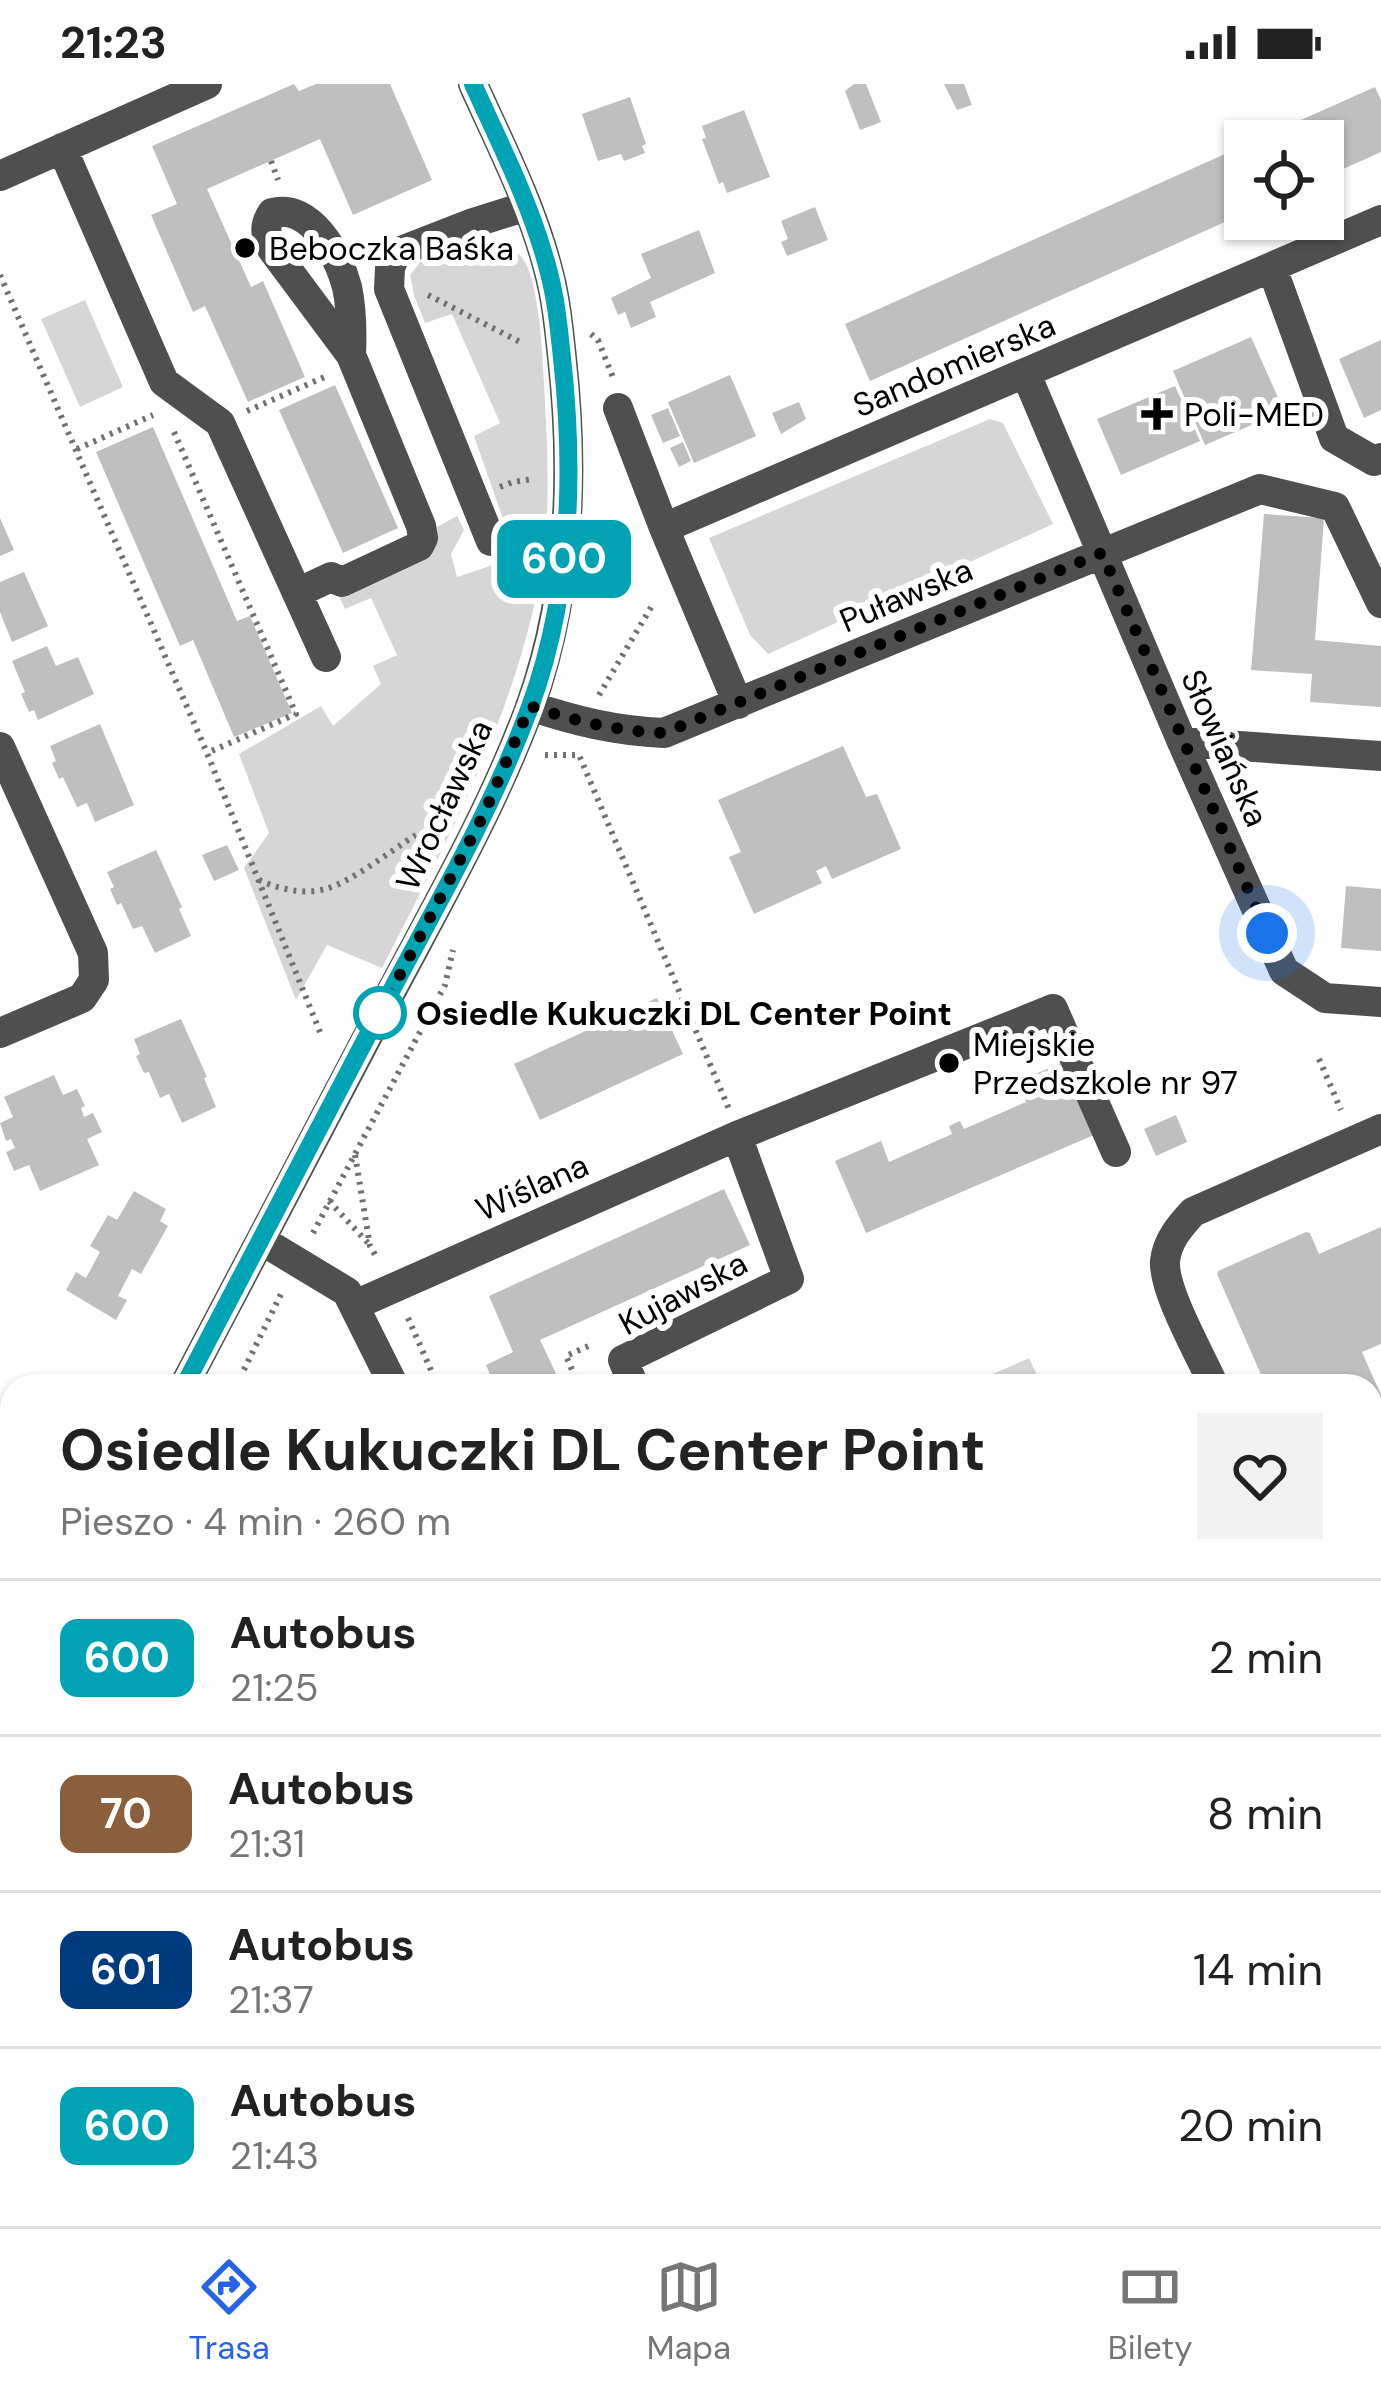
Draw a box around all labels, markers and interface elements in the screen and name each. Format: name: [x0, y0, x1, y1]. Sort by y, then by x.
text: 21:23: [60, 13, 167, 72]
map controls: [1224, 120, 1344, 240]
button: locate: [1224, 120, 1344, 240]
place label: Beboczka Baśka: [269, 227, 514, 270]
marker: Beboczka Baśka: [232, 235, 258, 261]
street label: Sandomierska: [846, 303, 1062, 427]
place label: Poli-MED: [1184, 393, 1324, 436]
marker: Poli-MED: [1141, 398, 1173, 430]
line badge: 600: [495, 520, 633, 598]
text: 600: [521, 531, 607, 586]
street label: Puławska: [833, 548, 979, 642]
street label: Słowiańska: [1171, 663, 1279, 833]
street label: Wrocławska: [386, 713, 502, 897]
your location: [1237, 903, 1297, 963]
marker: Osiedle Kukuczki DL Center Point: [355, 988, 405, 1038]
place label: Osiedle Kukuczki DL Center Point: [416, 992, 952, 1035]
place label: Miejskie Przedszkole nr 97: [973, 1023, 1238, 1104]
marker: Miejskie Przedszkole nr 97: [936, 1050, 962, 1076]
street label: Wiślana: [469, 1143, 595, 1231]
street label: Kujawska: [611, 1241, 755, 1345]
text: Osiedle Kukuczki DL Center Point: [60, 1413, 986, 1488]
button: heart: [1197, 1413, 1323, 1539]
text: Pieszo · 4 min · 260 m: [60, 1496, 451, 1547]
text: Autobus: [230, 1603, 416, 1662]
text: 2 min: [1208, 1628, 1323, 1687]
text: 600: [84, 1630, 170, 1685]
text: 21:25: [230, 1662, 319, 1713]
text: Autobus: [228, 1759, 415, 1818]
text: 8 min: [1207, 1784, 1323, 1843]
text: 70: [100, 1786, 152, 1841]
text: 21:31: [228, 1818, 305, 1869]
text: Autobus: [228, 1915, 415, 1974]
text: 14 min: [1193, 1940, 1323, 1999]
text: 601: [90, 1942, 162, 1997]
text: 21:37: [228, 1974, 314, 2025]
text: Autobus: [230, 2071, 416, 2130]
text: 20 min: [1178, 2096, 1323, 2155]
text: 600: [84, 2098, 170, 2153]
text: 21:43: [230, 2130, 319, 2181]
tab: Trasa: [188, 2254, 270, 2369]
tab: Mapa: [647, 2254, 731, 2369]
tab: Bilety: [1108, 2254, 1193, 2369]

